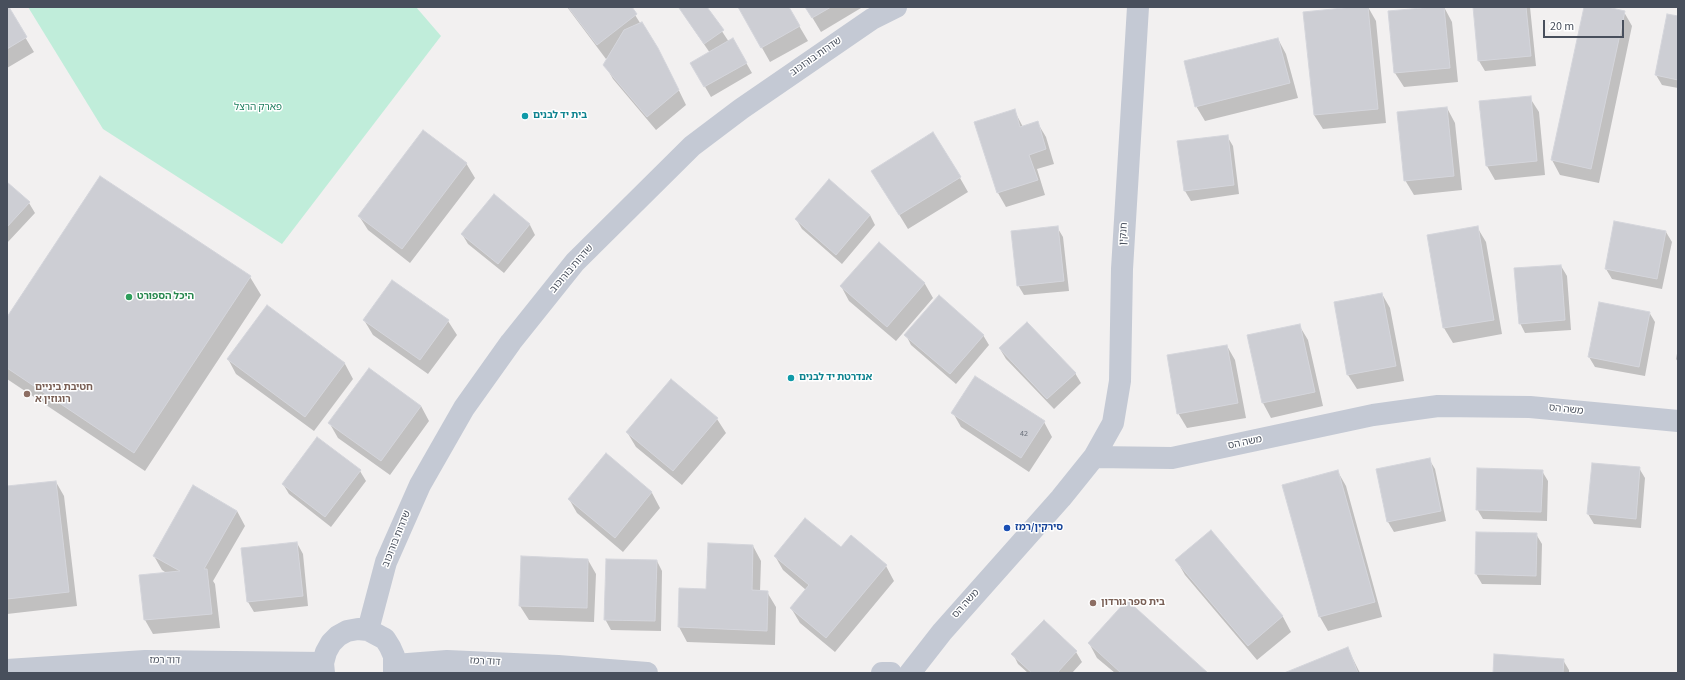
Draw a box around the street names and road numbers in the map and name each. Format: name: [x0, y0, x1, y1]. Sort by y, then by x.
street label: שדרות בורוכוב: [788, 35, 844, 79]
street label: חנקין: [1117, 222, 1131, 246]
street label: שדרות בורוכוב: [548, 242, 596, 296]
street label: משה הס: [1548, 402, 1584, 418]
street label: משה הס: [1227, 434, 1263, 452]
street label: שדרות בורוכוב: [380, 509, 414, 569]
street label: משה הס: [950, 587, 982, 621]
street label: דוד רמז: [149, 655, 181, 667]
street label: דוד רמז: [469, 655, 501, 669]

